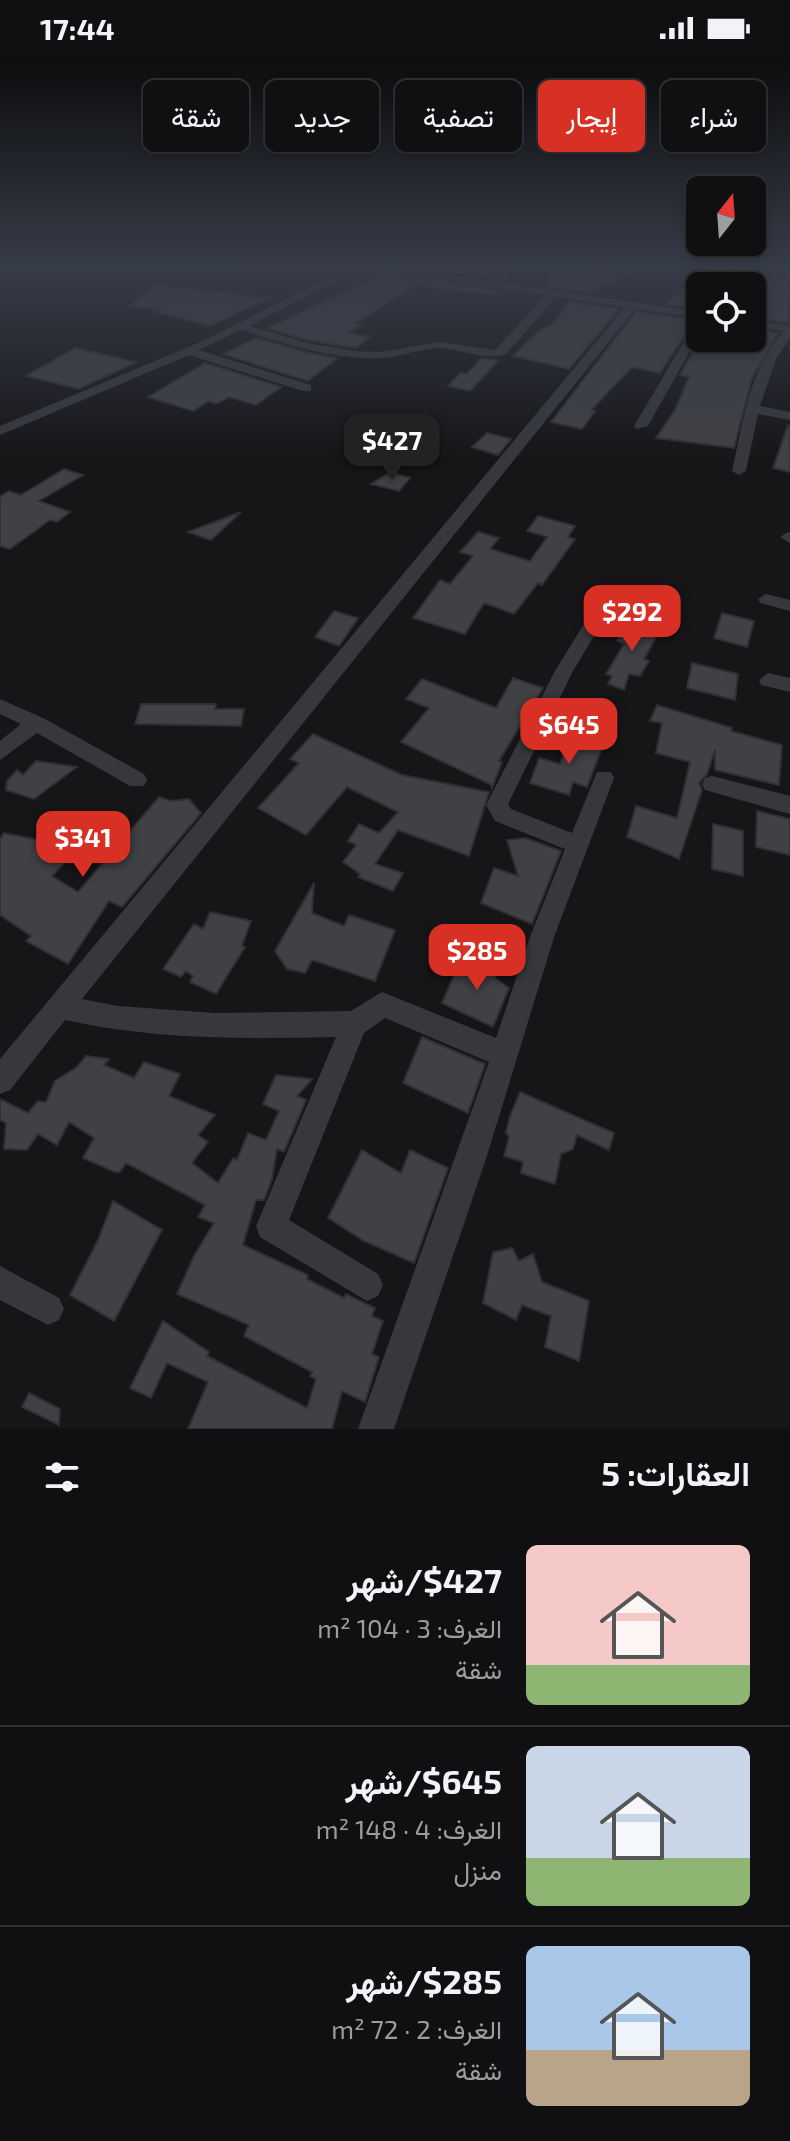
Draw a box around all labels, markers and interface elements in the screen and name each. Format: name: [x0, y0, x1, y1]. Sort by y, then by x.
text: 17:44: [40, 10, 115, 46]
chip: شقة: [143, 80, 249, 152]
chip: جديد: [265, 80, 379, 152]
chip: تصفية: [395, 80, 522, 152]
chip: إيجار: [538, 80, 645, 152]
chip: شراء: [661, 80, 766, 152]
north arrow: [686, 176, 766, 256]
map controls: [686, 176, 766, 352]
button: locate: [686, 272, 766, 352]
pin: $427: [345, 414, 439, 482]
text: $427: [362, 424, 422, 455]
pin: $292: [585, 585, 679, 653]
text: $292: [602, 595, 662, 626]
pin: $645: [522, 698, 616, 766]
text: $645: [538, 708, 600, 739]
pin: $341: [36, 811, 130, 879]
text: $341: [54, 821, 112, 852]
pin: $285: [430, 924, 524, 992]
text: $285: [447, 934, 507, 965]
text: العقارات: 5: [601, 1452, 750, 1493]
icon: filters: [40, 1455, 84, 1499]
text: $427/شهر: [347, 1559, 502, 1600]
icon: home: [590, 1577, 686, 1673]
text: الغرف: 3 · 104 m²: [317, 1612, 502, 1643]
text: شقة: [455, 1653, 502, 1684]
text: $645/شهر: [345, 1760, 502, 1801]
icon: home: [590, 1778, 686, 1874]
text: الغرف: 4 · 148 m²: [316, 1813, 502, 1844]
text: منزل: [453, 1854, 502, 1885]
text: $285/شهر: [346, 1960, 502, 2001]
icon: home: [590, 1978, 686, 2074]
text: الغرف: 2 · 72 m²: [331, 2013, 502, 2044]
text: شقة: [455, 2054, 502, 2085]

